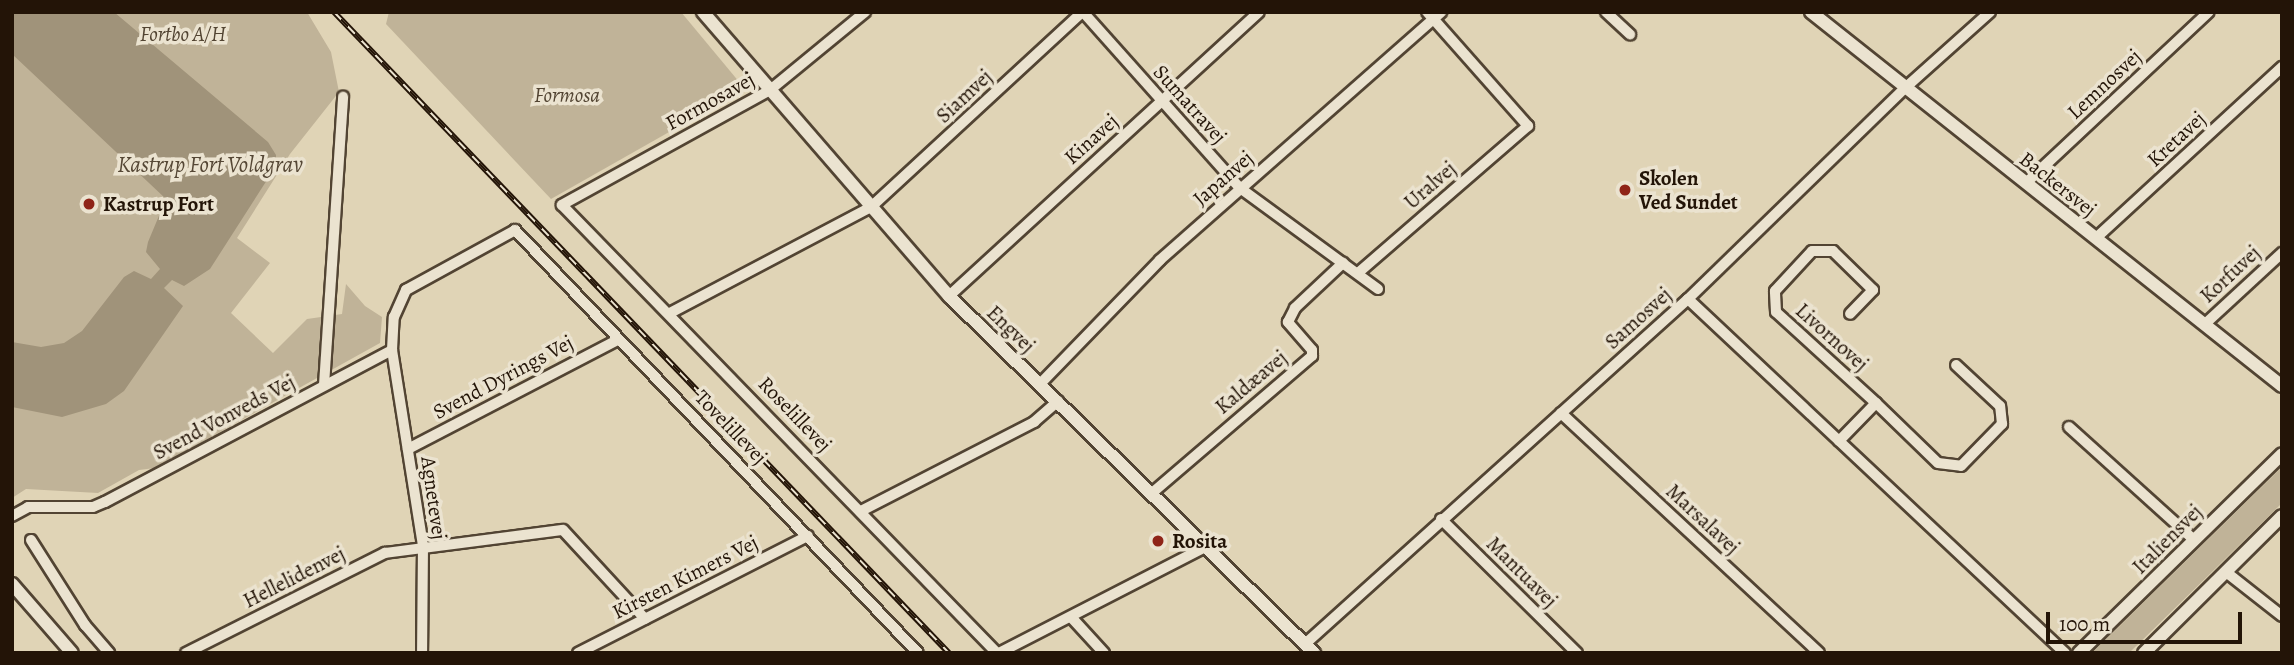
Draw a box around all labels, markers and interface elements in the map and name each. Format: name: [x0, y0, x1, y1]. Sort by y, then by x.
park label: Fortbo A/H: [140, 21, 226, 47]
street label: Lemnosvej: [2062, 44, 2146, 124]
street label: Sumatravej: [1148, 59, 1232, 149]
street label: Siamvej: [931, 64, 997, 128]
street label: Formosavej: [661, 66, 759, 136]
park label: Formosa: [534, 82, 600, 108]
street label: Kretavej: [2142, 106, 2210, 172]
street label: Kinavej: [1059, 108, 1123, 170]
street label: Japanvej: [1188, 145, 1258, 211]
street label: Backersvej: [2014, 146, 2102, 222]
water label: Kastrup Fort Voldgrav: [117, 151, 303, 179]
street label: Uralvej: [1399, 156, 1461, 214]
place label: Skolen Ved Sundet: [1639, 165, 1738, 215]
marker: Skolen Ved Sundet: [1617, 182, 1633, 198]
place label: Kastrup Fort: [103, 191, 214, 217]
marker: Kastrup Fort: [81, 196, 97, 212]
street label: Korfuvej: [2195, 240, 2265, 308]
street label: Samosvej: [1600, 282, 1676, 354]
street label: Livornovej: [1790, 298, 1874, 376]
street label: Engvej: [982, 300, 1040, 358]
street label: Svend Dyrings Vej: [429, 330, 577, 424]
street label: Kaldæavej: [1210, 345, 1292, 419]
street label: Svend Vonveds Vej: [149, 369, 299, 465]
street label: Roselillevej: [753, 371, 837, 457]
street label: Tovelillevej: [690, 385, 772, 469]
street label: Agnetevej: [416, 455, 452, 541]
street label: Marsalavej: [1661, 478, 1745, 560]
street label: Italiensvej: [2127, 499, 2207, 579]
place label: Rosita: [1172, 528, 1227, 554]
street label: Kirsten Kimers Vej: [608, 529, 762, 625]
street label: Mantuavej: [1481, 531, 1563, 613]
marker: Rosita: [1150, 533, 1166, 549]
street label: Hellelidenvej: [239, 541, 349, 613]
scale bar: [2049, 598, 2245, 642]
text: 100 m: [2059, 610, 2110, 638]

